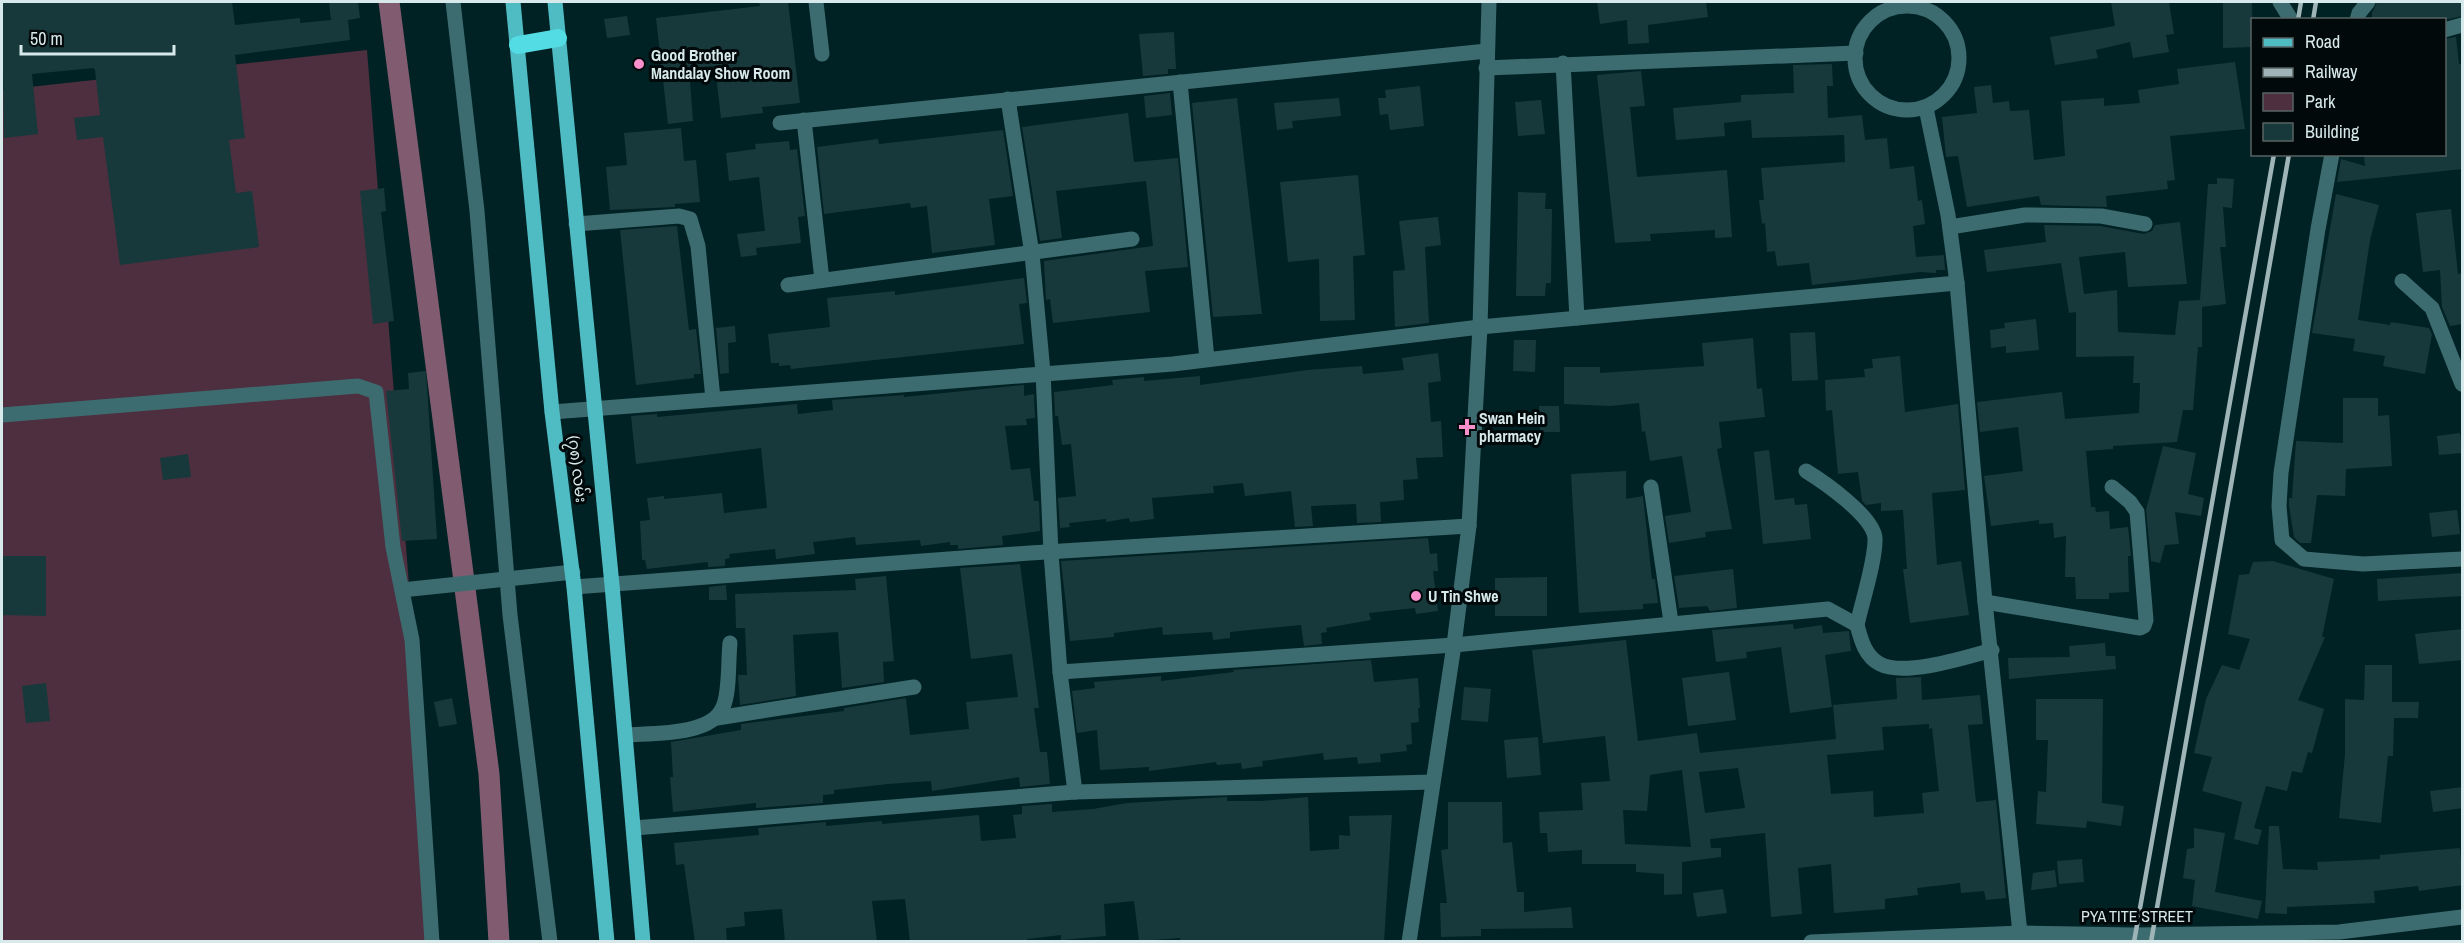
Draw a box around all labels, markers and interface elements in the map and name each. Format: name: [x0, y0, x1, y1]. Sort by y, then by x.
scale bar: [21, 18, 174, 56]
legend: [2251, 18, 2446, 156]
text: 50 m: [30, 26, 63, 51]
text: Road: [2305, 29, 2340, 54]
place label: Good Brother Mandalay Show Room: [651, 44, 790, 84]
marker: Good Brother Mandalay Show Room: [632, 57, 646, 71]
text: Railway: [2305, 59, 2358, 84]
text: Park: [2305, 89, 2336, 114]
text: Building: [2305, 119, 2360, 144]
place label: Swan Hein pharmacy: [1479, 407, 1545, 447]
marker: Swan Hein pharmacy: [1460, 420, 1474, 434]
street label: (၇၈) လမ်း: [560, 434, 593, 504]
place label: U Tin Shwe: [1428, 585, 1499, 607]
marker: U Tin Shwe: [1409, 589, 1423, 603]
street label: PYA TITE STREET: [2081, 905, 2193, 927]

